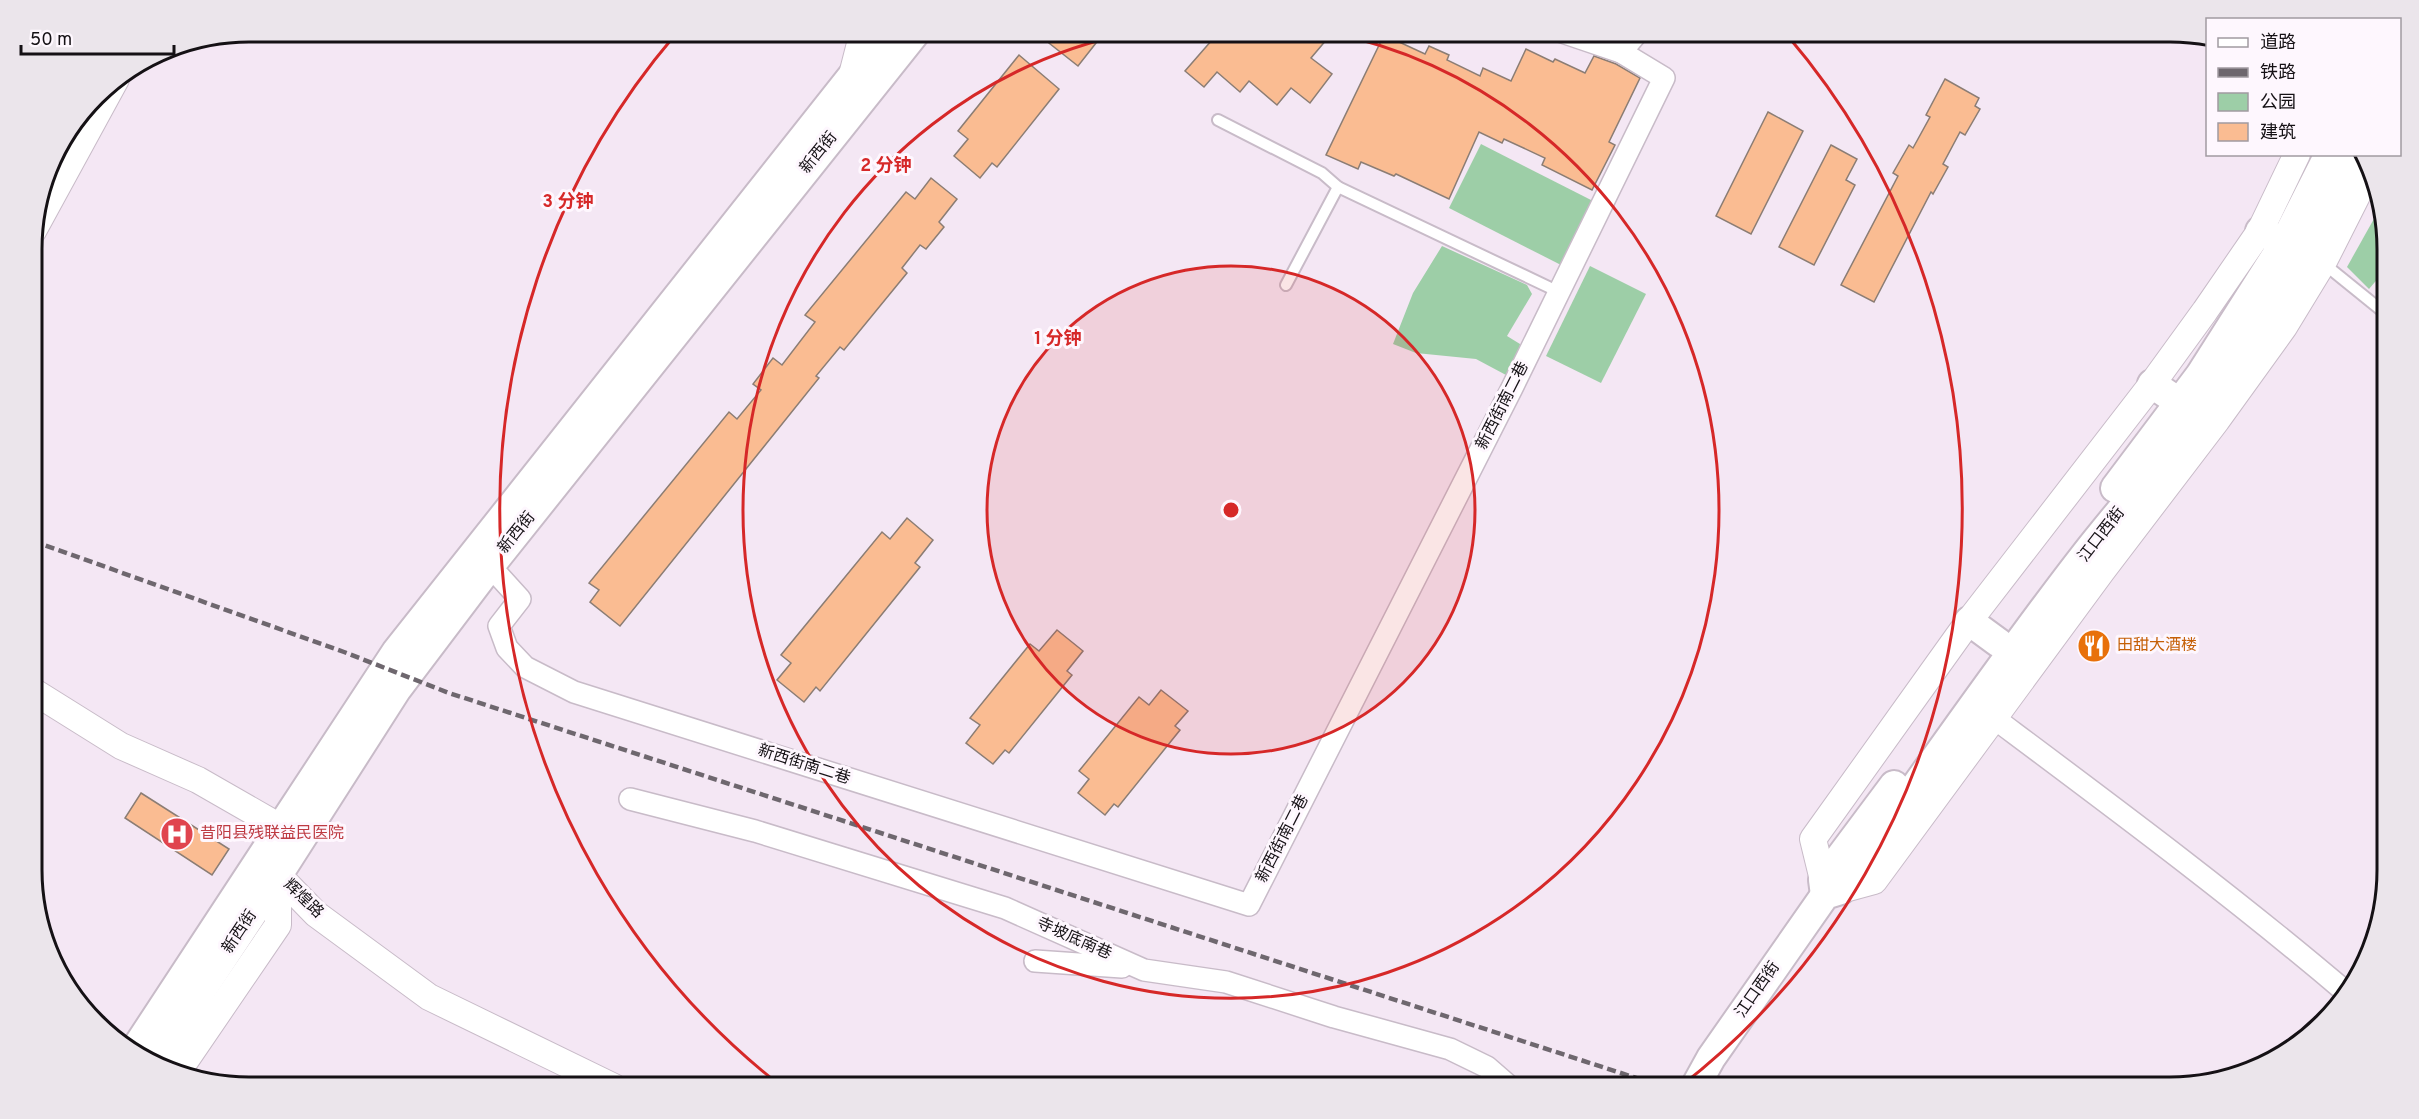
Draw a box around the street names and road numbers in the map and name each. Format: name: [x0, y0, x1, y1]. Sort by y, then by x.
street label: 新西街: [796, 128, 842, 178]
street label: 新西街南二巷: [1472, 359, 1534, 453]
street label: 江口西街: [2074, 504, 2130, 566]
street label: 新西街: [494, 508, 540, 558]
street label: 新西街南二巷: [755, 741, 853, 789]
street label: 新西街南二巷: [1252, 792, 1314, 886]
street label: 辉煌路: [279, 875, 327, 923]
street label: 新西街: [218, 907, 262, 957]
street label: 寺坡底南巷: [1033, 914, 1115, 964]
street label: 江口西街: [1731, 958, 1785, 1022]

